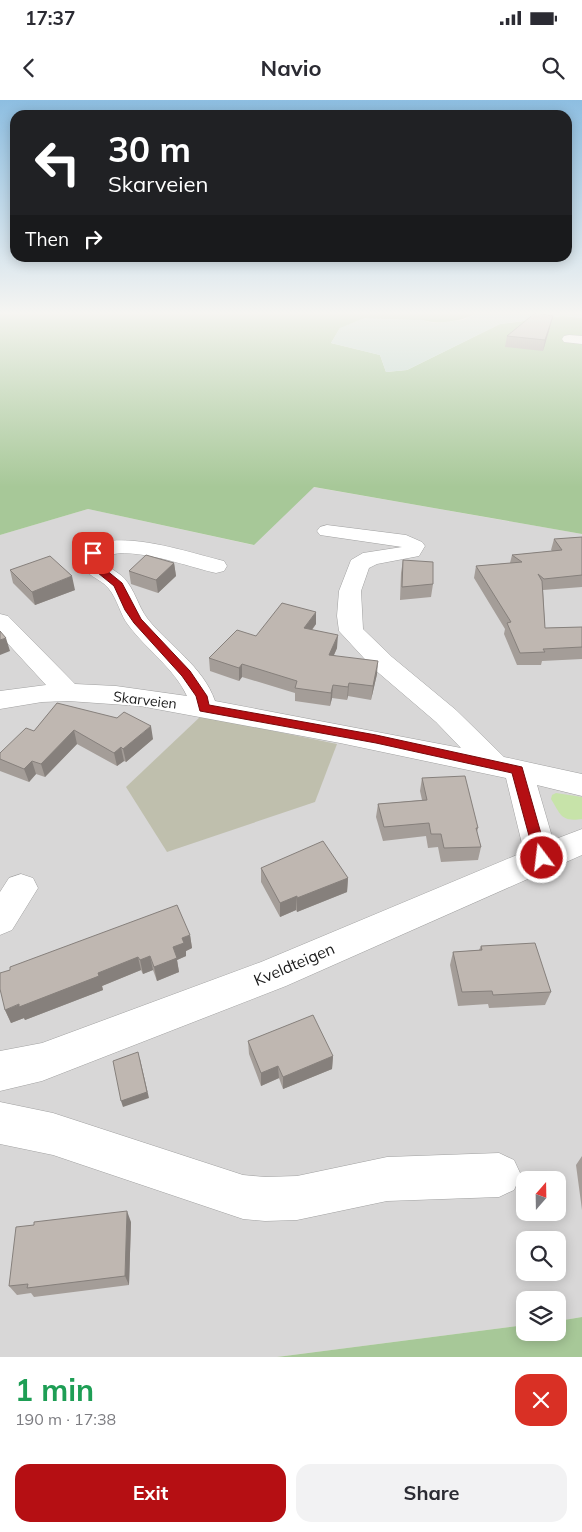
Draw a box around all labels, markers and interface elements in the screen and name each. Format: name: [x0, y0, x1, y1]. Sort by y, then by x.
text: 17:37: [25, 6, 75, 30]
icon: back: [15, 54, 43, 82]
text: Navio: [261, 54, 321, 82]
icon: search: [539, 54, 567, 82]
text: 30 m: [108, 127, 191, 171]
icon: left: [25, 130, 90, 195]
text: Skarveien: [108, 170, 208, 198]
icon: right: [79, 225, 107, 253]
text: Then: [25, 227, 69, 251]
pin: [72, 532, 114, 574]
icon: arrive: [79, 539, 107, 567]
street label: Skarveien: [112, 687, 178, 713]
position arrow: [515, 831, 567, 883]
street label: Kveldteigen: [251, 938, 337, 990]
north arrow: [516, 1171, 566, 1221]
map controls: [516, 1171, 566, 1341]
button: search: [516, 1231, 566, 1281]
button: layers: [516, 1291, 566, 1341]
text: 1 min: [15, 1371, 94, 1409]
button: close: [515, 1374, 567, 1426]
text: 190 m · 17:38: [15, 1409, 116, 1429]
button: Exit: [15, 1464, 286, 1522]
button: Share: [296, 1464, 567, 1522]

